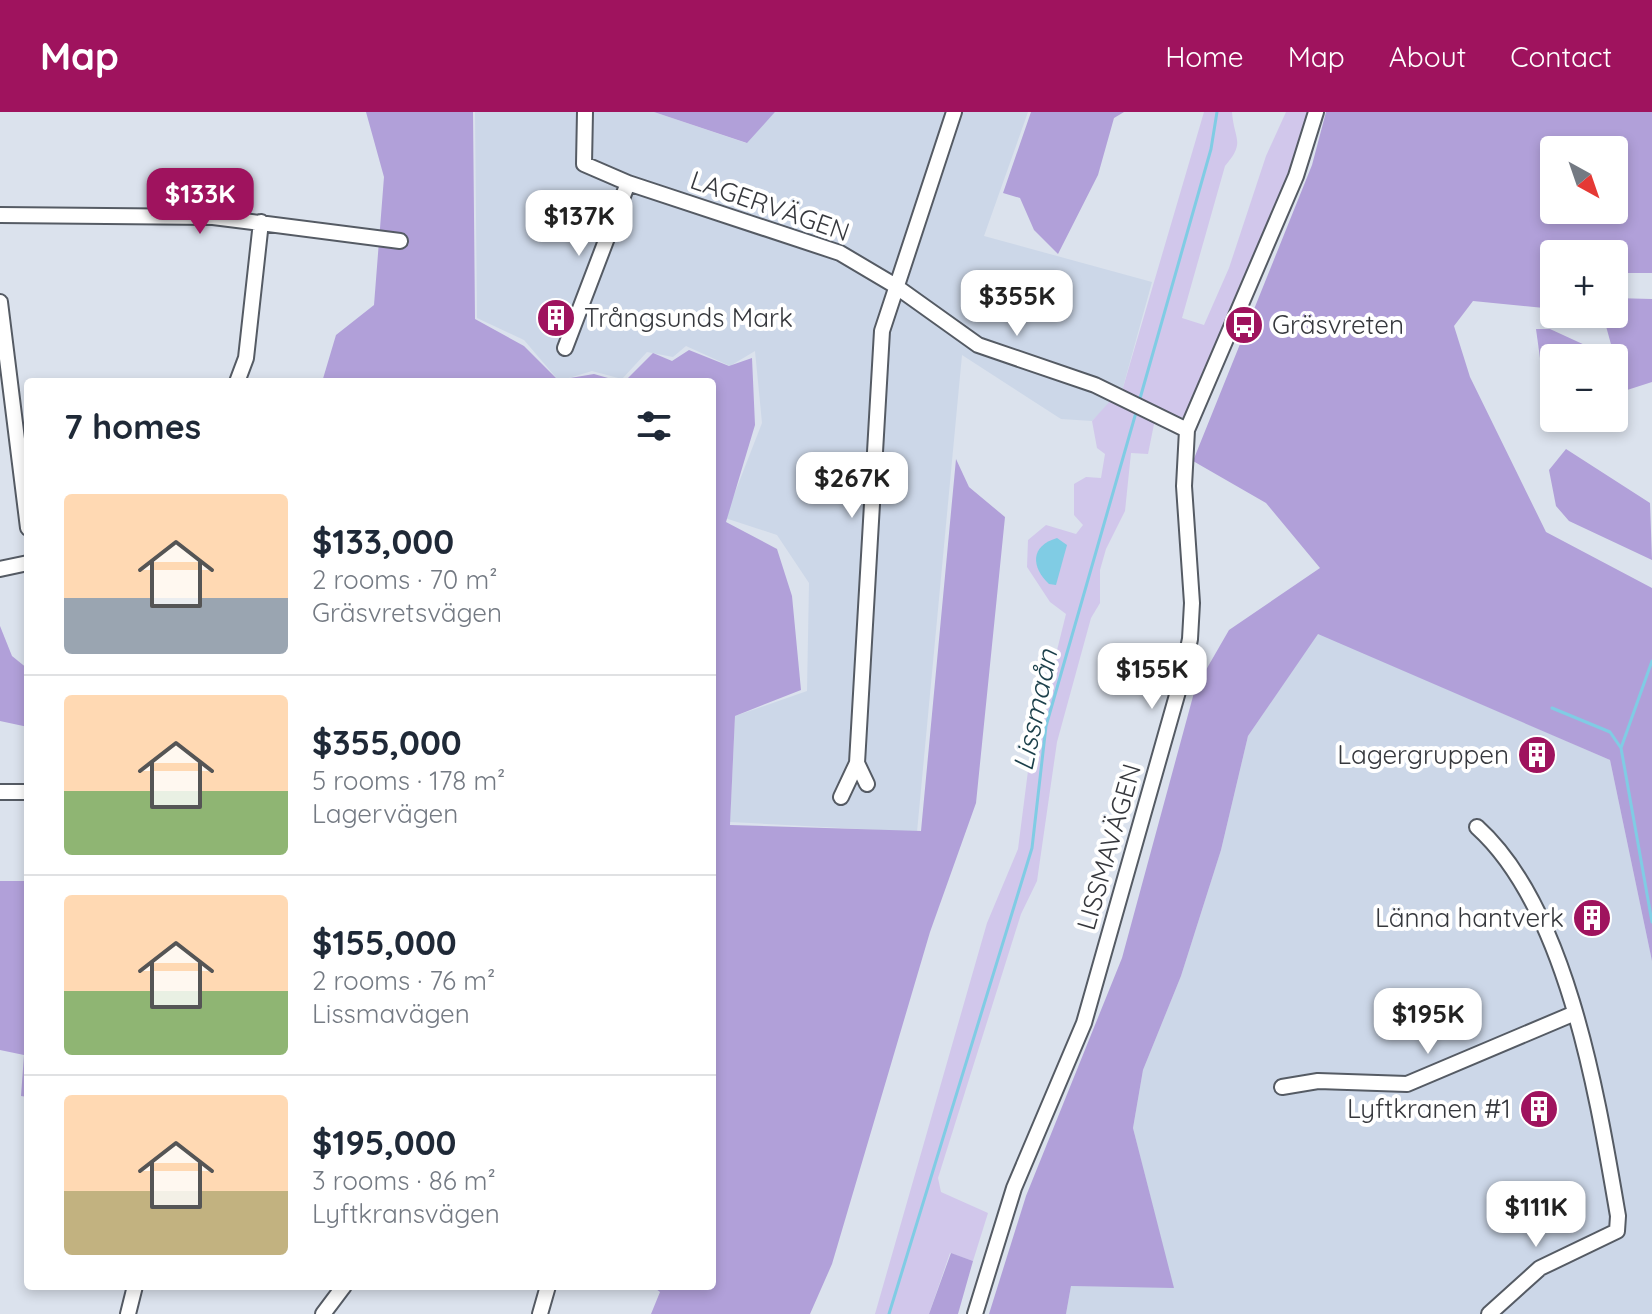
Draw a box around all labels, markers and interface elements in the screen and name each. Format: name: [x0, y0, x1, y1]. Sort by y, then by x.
text: Map: [40, 32, 119, 80]
text: Home: [1165, 39, 1244, 74]
text: Map: [1288, 39, 1345, 74]
text: About: [1389, 39, 1466, 74]
text: Contact: [1510, 39, 1612, 74]
north arrow: [1540, 136, 1628, 224]
map controls: [1540, 136, 1628, 432]
street label: LAGERVÄGEN: [686, 163, 854, 248]
pin: $133K: [144, 168, 256, 236]
text: $133K: [165, 177, 235, 210]
pin: $137K: [523, 190, 635, 258]
text: $137K: [544, 199, 614, 232]
button: +: [1540, 240, 1628, 328]
pin: $355K: [961, 270, 1073, 338]
text: $355K: [979, 279, 1055, 312]
building icon: Trångsunds Mark: [535, 297, 577, 339]
place label: Trångsunds Mark: [584, 301, 793, 334]
bus stop icon: Gräsvreten: [1223, 304, 1265, 346]
place label: Gräsvreten: [1272, 308, 1404, 341]
button: −: [1540, 344, 1628, 432]
icon: filters: [632, 404, 676, 448]
text: 7 homes: [64, 405, 201, 448]
pin: $267K: [796, 452, 908, 520]
text: $267K: [814, 461, 890, 494]
text: $133,000: [312, 520, 454, 563]
icon: home: [128, 526, 224, 622]
text: 2 rooms · 70 m²: [312, 563, 497, 596]
text: Gräsvretsvägen: [312, 596, 502, 629]
pin: $155K: [1096, 643, 1208, 711]
water label: Lissmaån: [1005, 645, 1065, 774]
text: $155K: [1116, 652, 1188, 685]
text: $355,000: [312, 721, 462, 764]
icon: home: [128, 727, 224, 823]
building icon: Lagergruppen: [1516, 734, 1558, 776]
place label: Lagergruppen: [1337, 738, 1509, 771]
street label: LISSMAVÄGEN: [1069, 760, 1148, 934]
text: 5 rooms · 178 m²: [312, 764, 505, 797]
text: Lagervägen: [312, 797, 458, 830]
building icon: Länna hantverk: [1571, 897, 1613, 939]
place label: Länna hantverk: [1375, 901, 1564, 934]
text: $155,000: [312, 921, 457, 964]
icon: home: [128, 927, 224, 1023]
text: 2 rooms · 76 m²: [312, 964, 495, 997]
pin: $195K: [1372, 988, 1484, 1056]
text: Lissmavägen: [312, 997, 470, 1030]
text: $195K: [1392, 997, 1464, 1030]
building icon: Lyftkranen #1: [1518, 1088, 1560, 1130]
place label: Lyftkranen #1: [1347, 1092, 1511, 1125]
text: $195,000: [312, 1121, 456, 1164]
icon: home: [128, 1127, 224, 1223]
text: 3 rooms · 86 m²: [312, 1164, 496, 1197]
pin: $111K: [1480, 1181, 1592, 1249]
text: $111K: [1505, 1190, 1567, 1223]
text: Lyftkransvägen: [312, 1197, 500, 1230]

